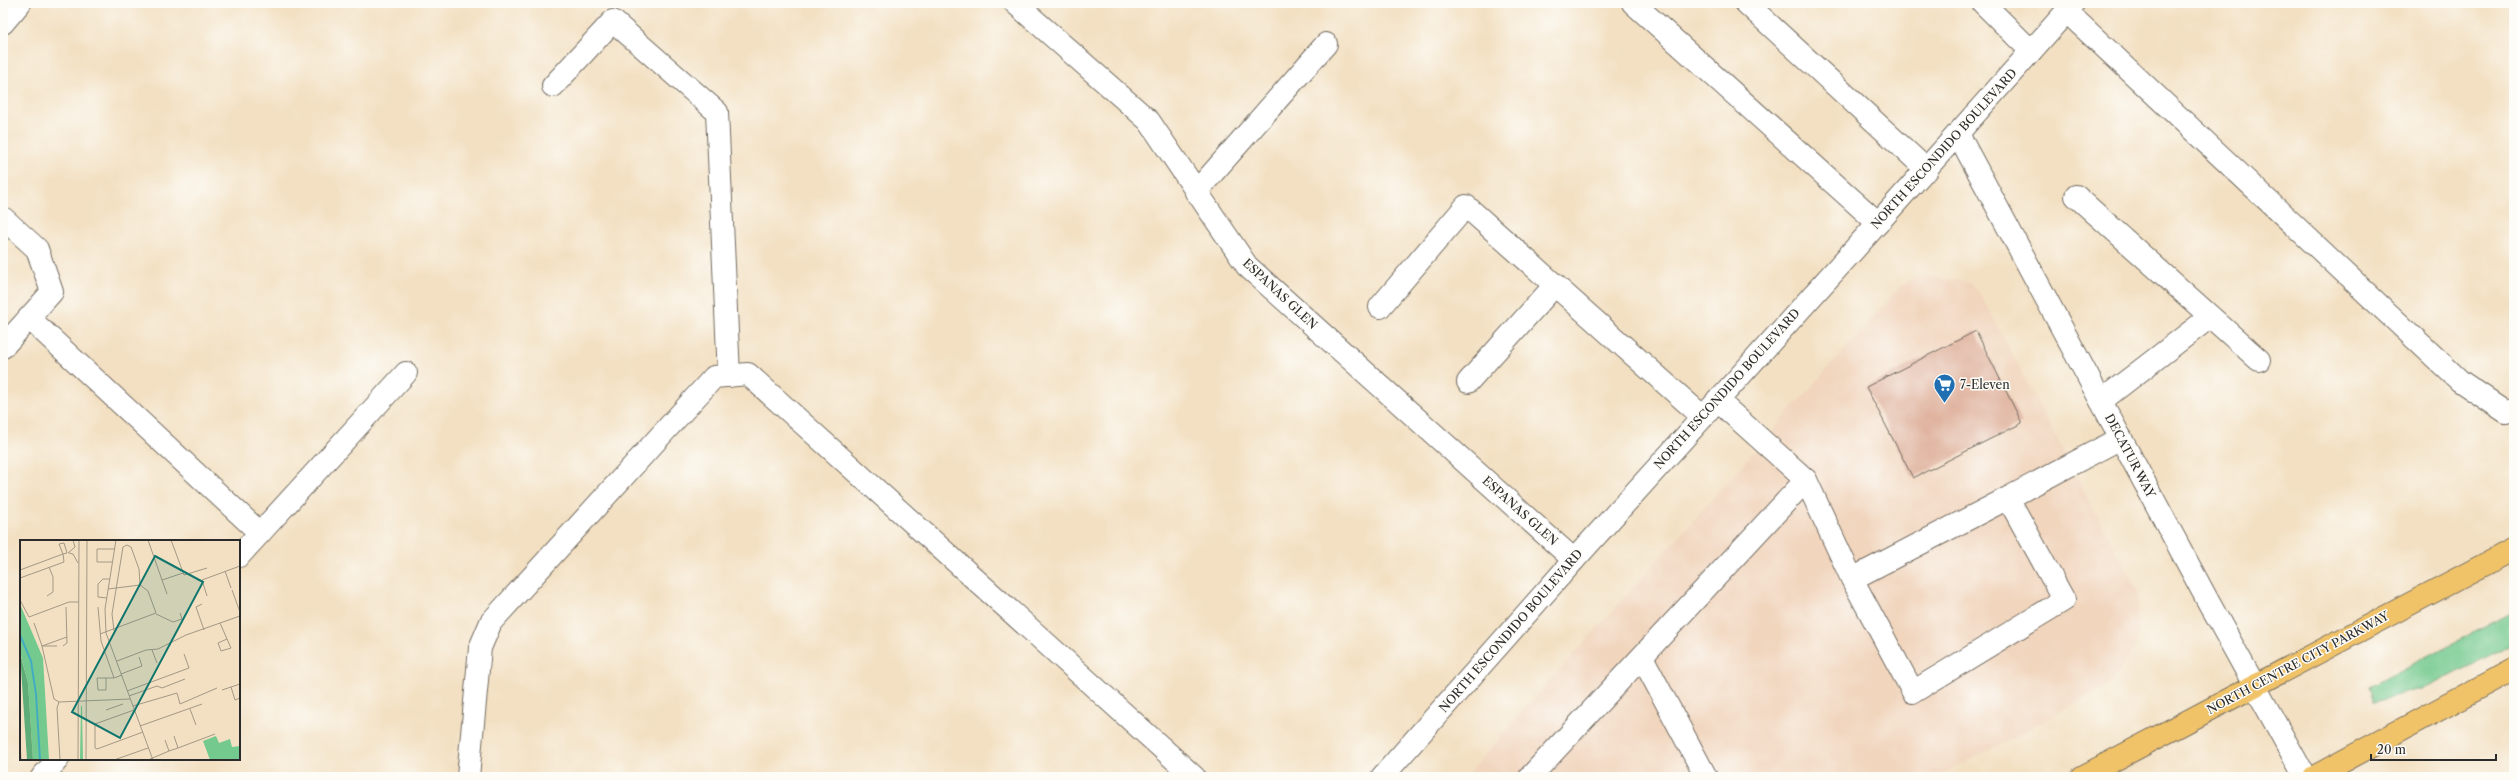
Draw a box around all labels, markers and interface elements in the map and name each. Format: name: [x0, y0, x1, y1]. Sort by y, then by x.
street label: NORTH ESCONDIDO BOULEVARD: [1867, 65, 2020, 232]
street label: ESPANAS GLEN: [1240, 255, 1321, 332]
street label: NORTH ESCONDIDO BOULEVARD: [1650, 305, 1803, 472]
supermarket icon: 7-Eleven: [1931, 372, 1957, 405]
place label: 7-Eleven: [1960, 377, 2010, 392]
street label: DECATUR WAY: [2102, 411, 2159, 501]
street label: ESPANAS GLEN: [1479, 473, 1561, 549]
inset map: [20, 540, 240, 760]
street label: NORTH ESCONDIDO BOULEVARD: [1436, 546, 1586, 715]
street label: NORTH CENTRE CITY PARKWAY: [2204, 608, 2392, 717]
scale bar: [2371, 736, 2496, 762]
text: 20 m: [2377, 742, 2406, 757]

